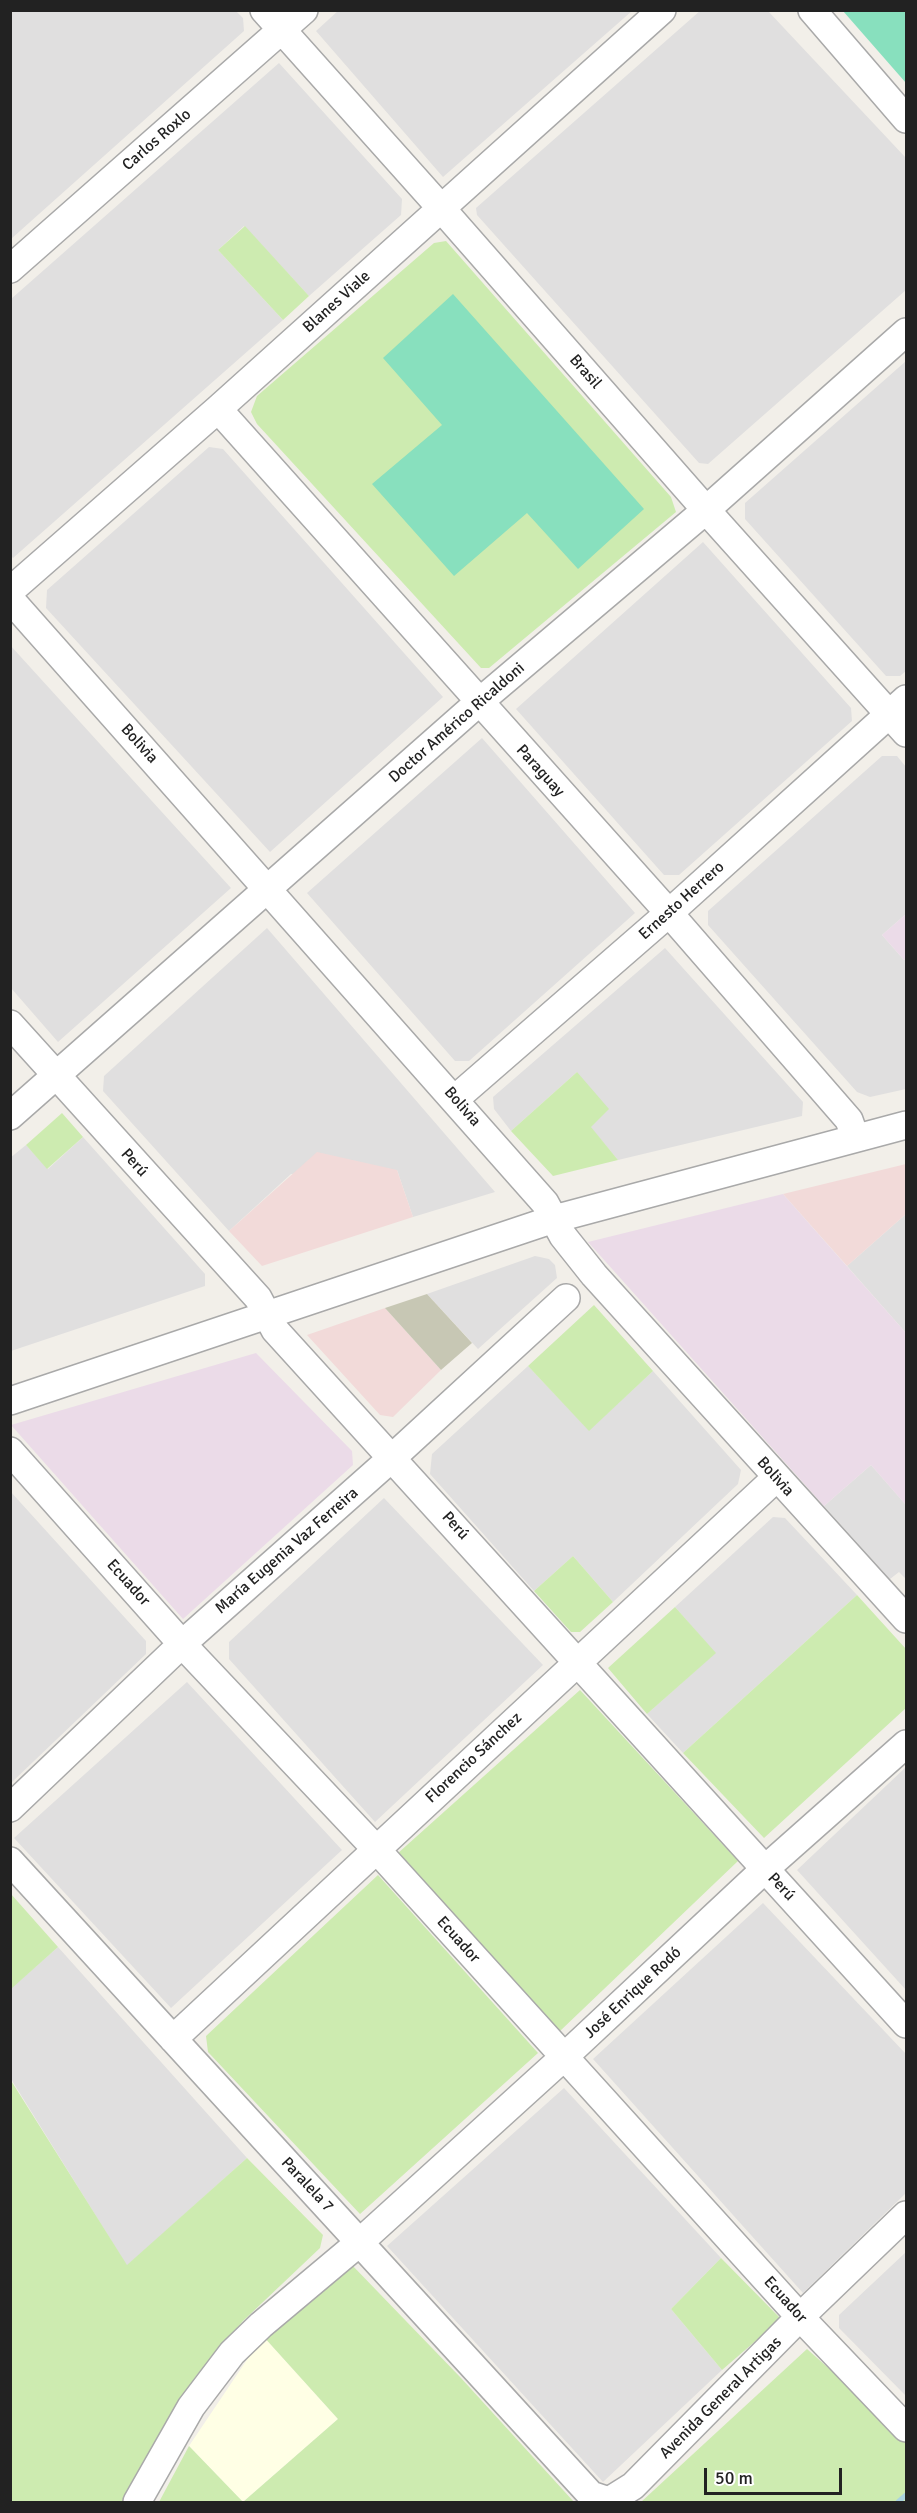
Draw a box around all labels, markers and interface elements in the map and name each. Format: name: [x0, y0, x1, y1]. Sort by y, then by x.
street label: Carlos Roxlo: [119, 105, 195, 175]
street label: Blanes Viale: [299, 267, 375, 337]
street label: Brasil: [565, 351, 605, 393]
street label: Doctor Américo Ricaldoni: [385, 659, 529, 787]
street label: Bolivia: [116, 720, 162, 768]
street label: Paraguay: [512, 741, 568, 801]
street label: Ernesto Herrero: [635, 858, 729, 944]
street label: Bolivia: [440, 1083, 484, 1131]
street label: Perú: [116, 1145, 152, 1181]
street label: Bolivia: [752, 1453, 798, 1501]
street label: María Eugenia Vaz Ferreira: [212, 1484, 362, 1618]
street label: Perú: [437, 1508, 473, 1544]
street label: Ecuador: [102, 1556, 154, 1610]
street label: Florencio Sánchez: [422, 1709, 526, 1807]
street label: Perú: [763, 1869, 799, 1905]
street label: Ecuador: [432, 1913, 484, 1967]
street label: José Enrique Rodó: [581, 1943, 685, 2043]
street label: Paralela 7: [277, 2153, 337, 2217]
street label: Ecuador: [759, 2273, 811, 2327]
street label: Avenida General Artigas: [656, 2333, 786, 2463]
scale bar: [707, 2456, 845, 2494]
text: 50 m: [715, 2467, 753, 2489]

